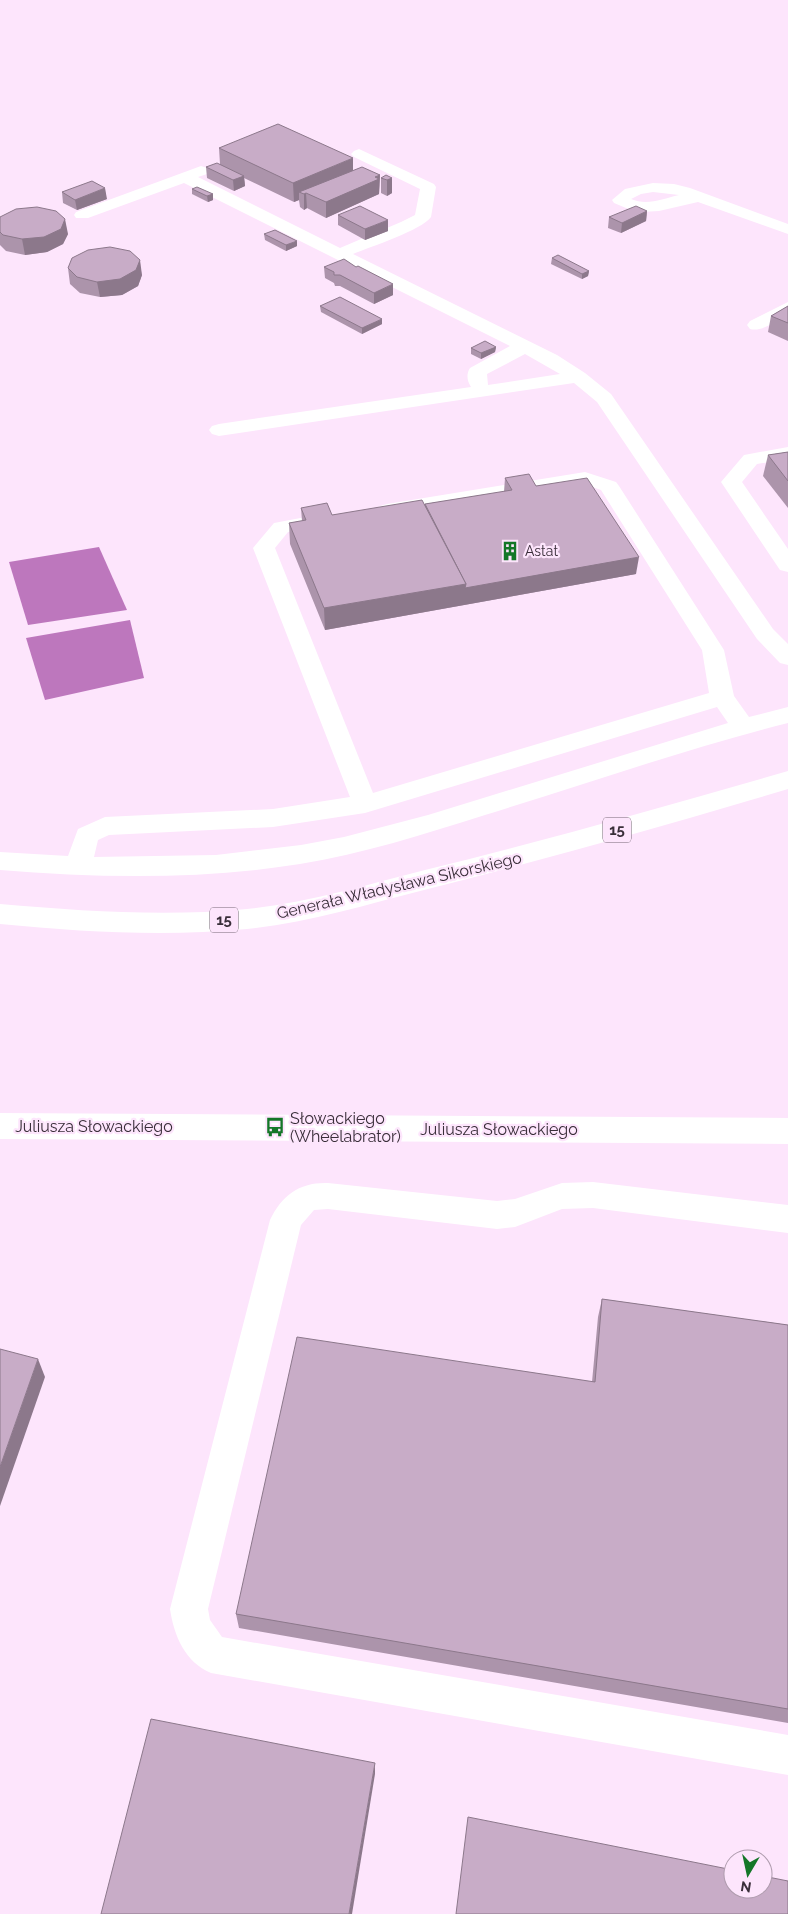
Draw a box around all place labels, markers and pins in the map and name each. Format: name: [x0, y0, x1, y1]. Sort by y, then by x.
building icon: Astat: [499, 540, 521, 562]
place label: Astat: [525, 543, 558, 559]
place label: Słowackiego (Wheelabrator): [290, 1109, 401, 1146]
bus stop icon: Słowackiego (Wheelabrator): [264, 1116, 286, 1138]

